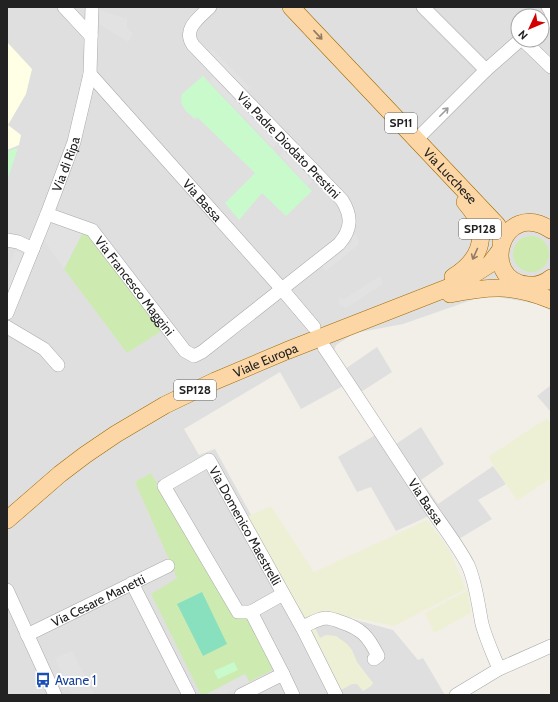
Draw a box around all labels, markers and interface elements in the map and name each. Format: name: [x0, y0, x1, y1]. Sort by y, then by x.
north arrow: [510, 8, 550, 48]
text: N: [515, 27, 531, 43]
one-way arrow: [313, 30, 323, 40]
street label: Via Padre Diodato Prestini: [234, 88, 344, 202]
one-way arrow: [439, 107, 449, 117]
road number: SP11: [385, 113, 417, 133]
street label: Via di Ripa: [48, 135, 83, 194]
street label: Via Lucchese: [420, 144, 481, 207]
street label: Via Bassa: [179, 176, 226, 225]
road number: SP128: [459, 219, 501, 239]
street label: Via Francesco Maggini: [92, 233, 178, 338]
one-way arrow: [471, 248, 479, 260]
street label: Viale Europa: [231, 339, 301, 380]
road number: SP128: [174, 380, 216, 400]
street label: Via Domenico Maestrelli: [206, 463, 285, 588]
street label: Via Bassa: [405, 476, 448, 528]
street label: Via Cesare Manetti: [48, 571, 147, 630]
bus stop icon: Avane 1: [34, 671, 52, 689]
place label: Avane 1: [55, 672, 96, 688]

